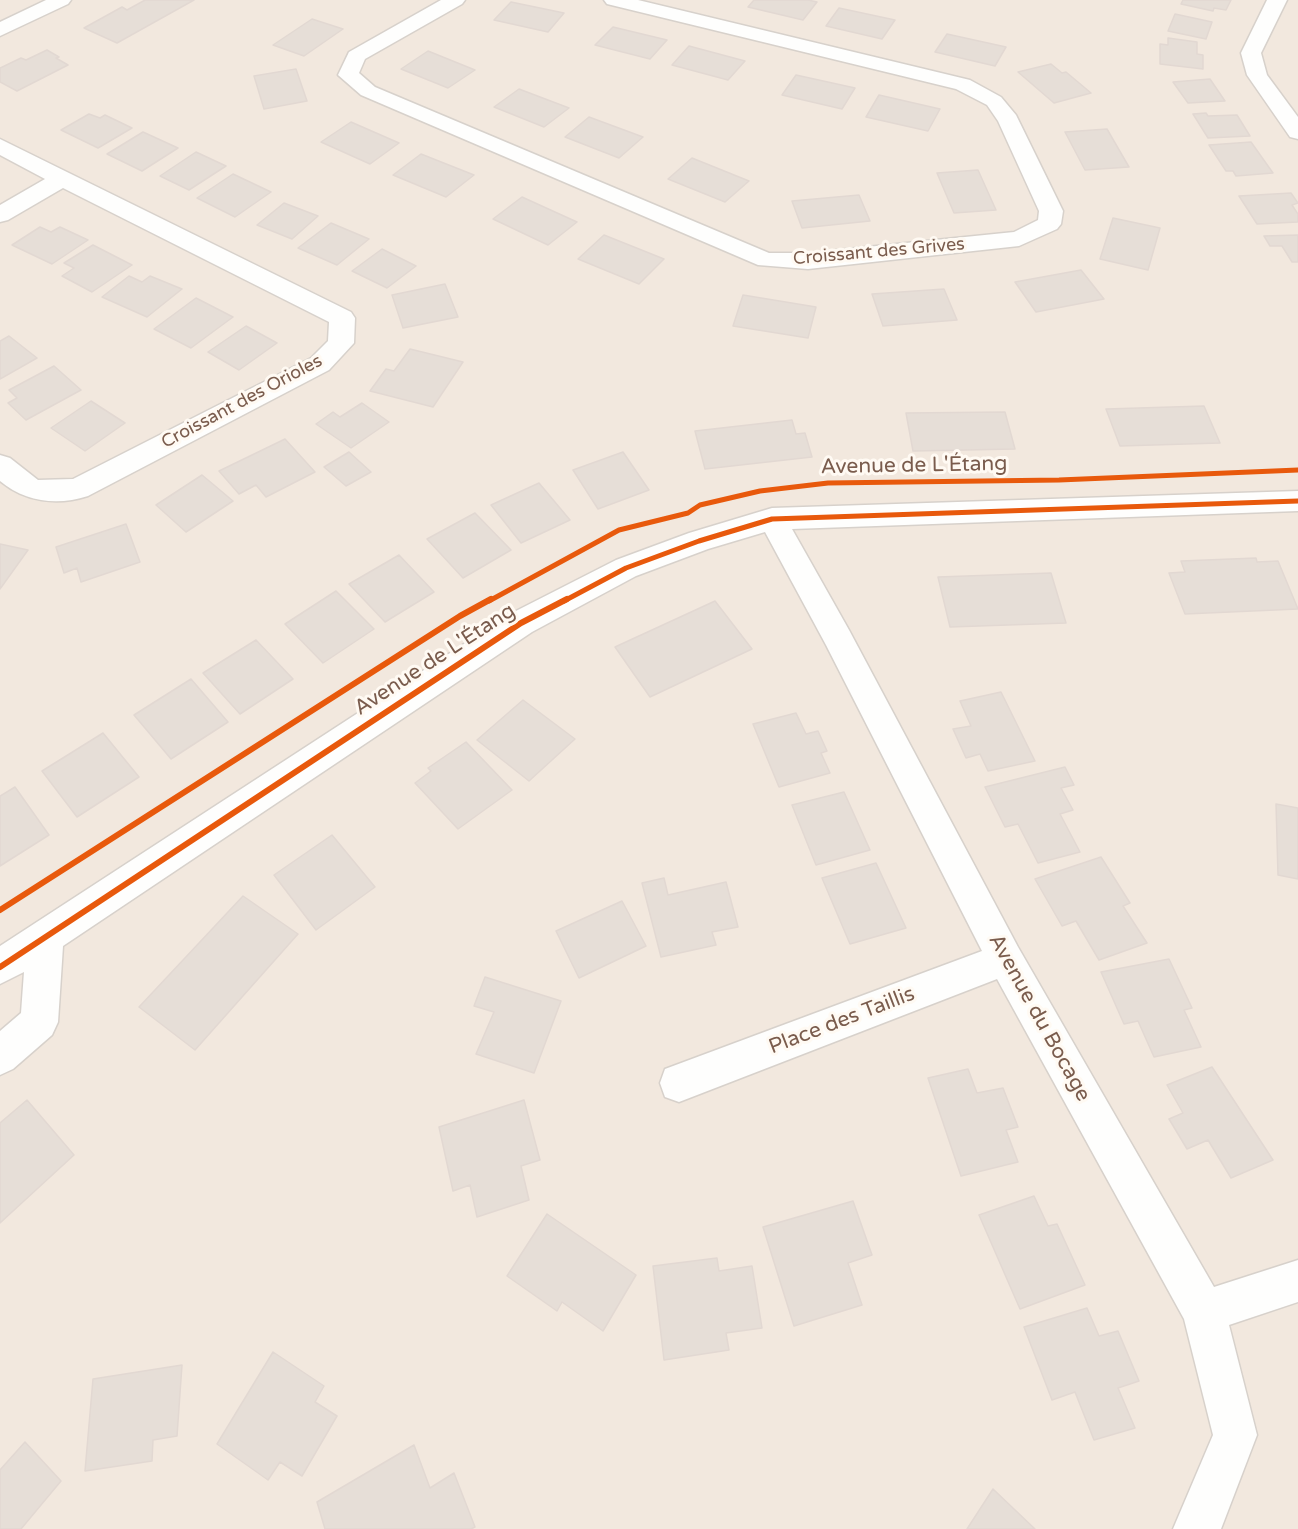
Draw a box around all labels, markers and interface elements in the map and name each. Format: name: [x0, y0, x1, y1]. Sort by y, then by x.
street label: Croissant des Grives: [792, 234, 966, 270]
street label: Croissant des Orioles: [158, 350, 326, 454]
street label: Avenue de L'Étang: [820, 452, 1008, 480]
street label: Avenue de L'Étang: [350, 599, 520, 721]
street label: Avenue du Bocage: [983, 930, 1095, 1106]
street label: Place des Taillis: [766, 982, 918, 1060]

